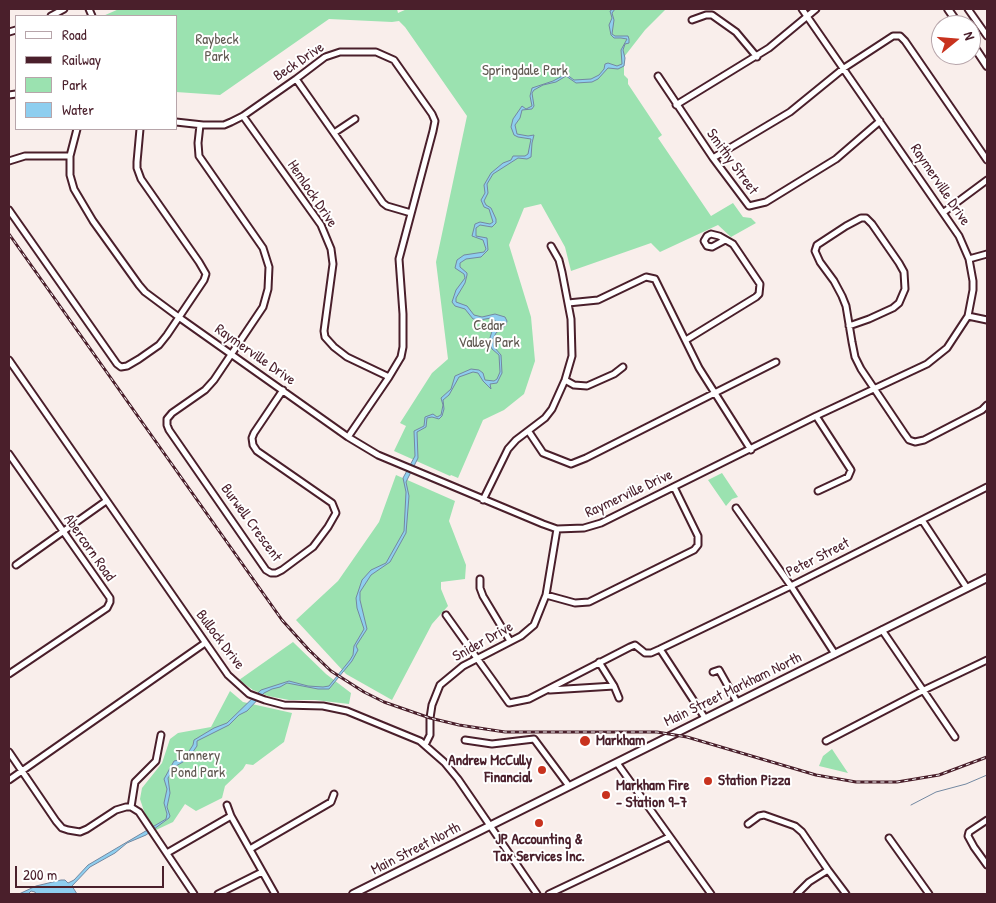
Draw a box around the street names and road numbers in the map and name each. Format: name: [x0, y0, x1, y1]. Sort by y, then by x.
street label: Beck Drive: [270, 39, 328, 85]
street label: Smithy Street: [702, 126, 762, 198]
street label: Raymerville Drive: [906, 141, 974, 229]
street label: Hemlock Drive: [283, 157, 341, 231]
street label: Raymerville Drive: [211, 321, 299, 389]
street label: Raymerville Drive: [582, 466, 676, 522]
street label: Burwell Crescent: [217, 481, 285, 565]
street label: Abercorn Road: [59, 511, 119, 585]
street label: Peter Street: [783, 534, 853, 582]
street label: Bullock Drive: [192, 607, 248, 673]
street label: Snider Drive: [450, 618, 516, 666]
street label: Main Street Markham North: [661, 649, 805, 731]
street label: Main Street North: [368, 819, 464, 879]

